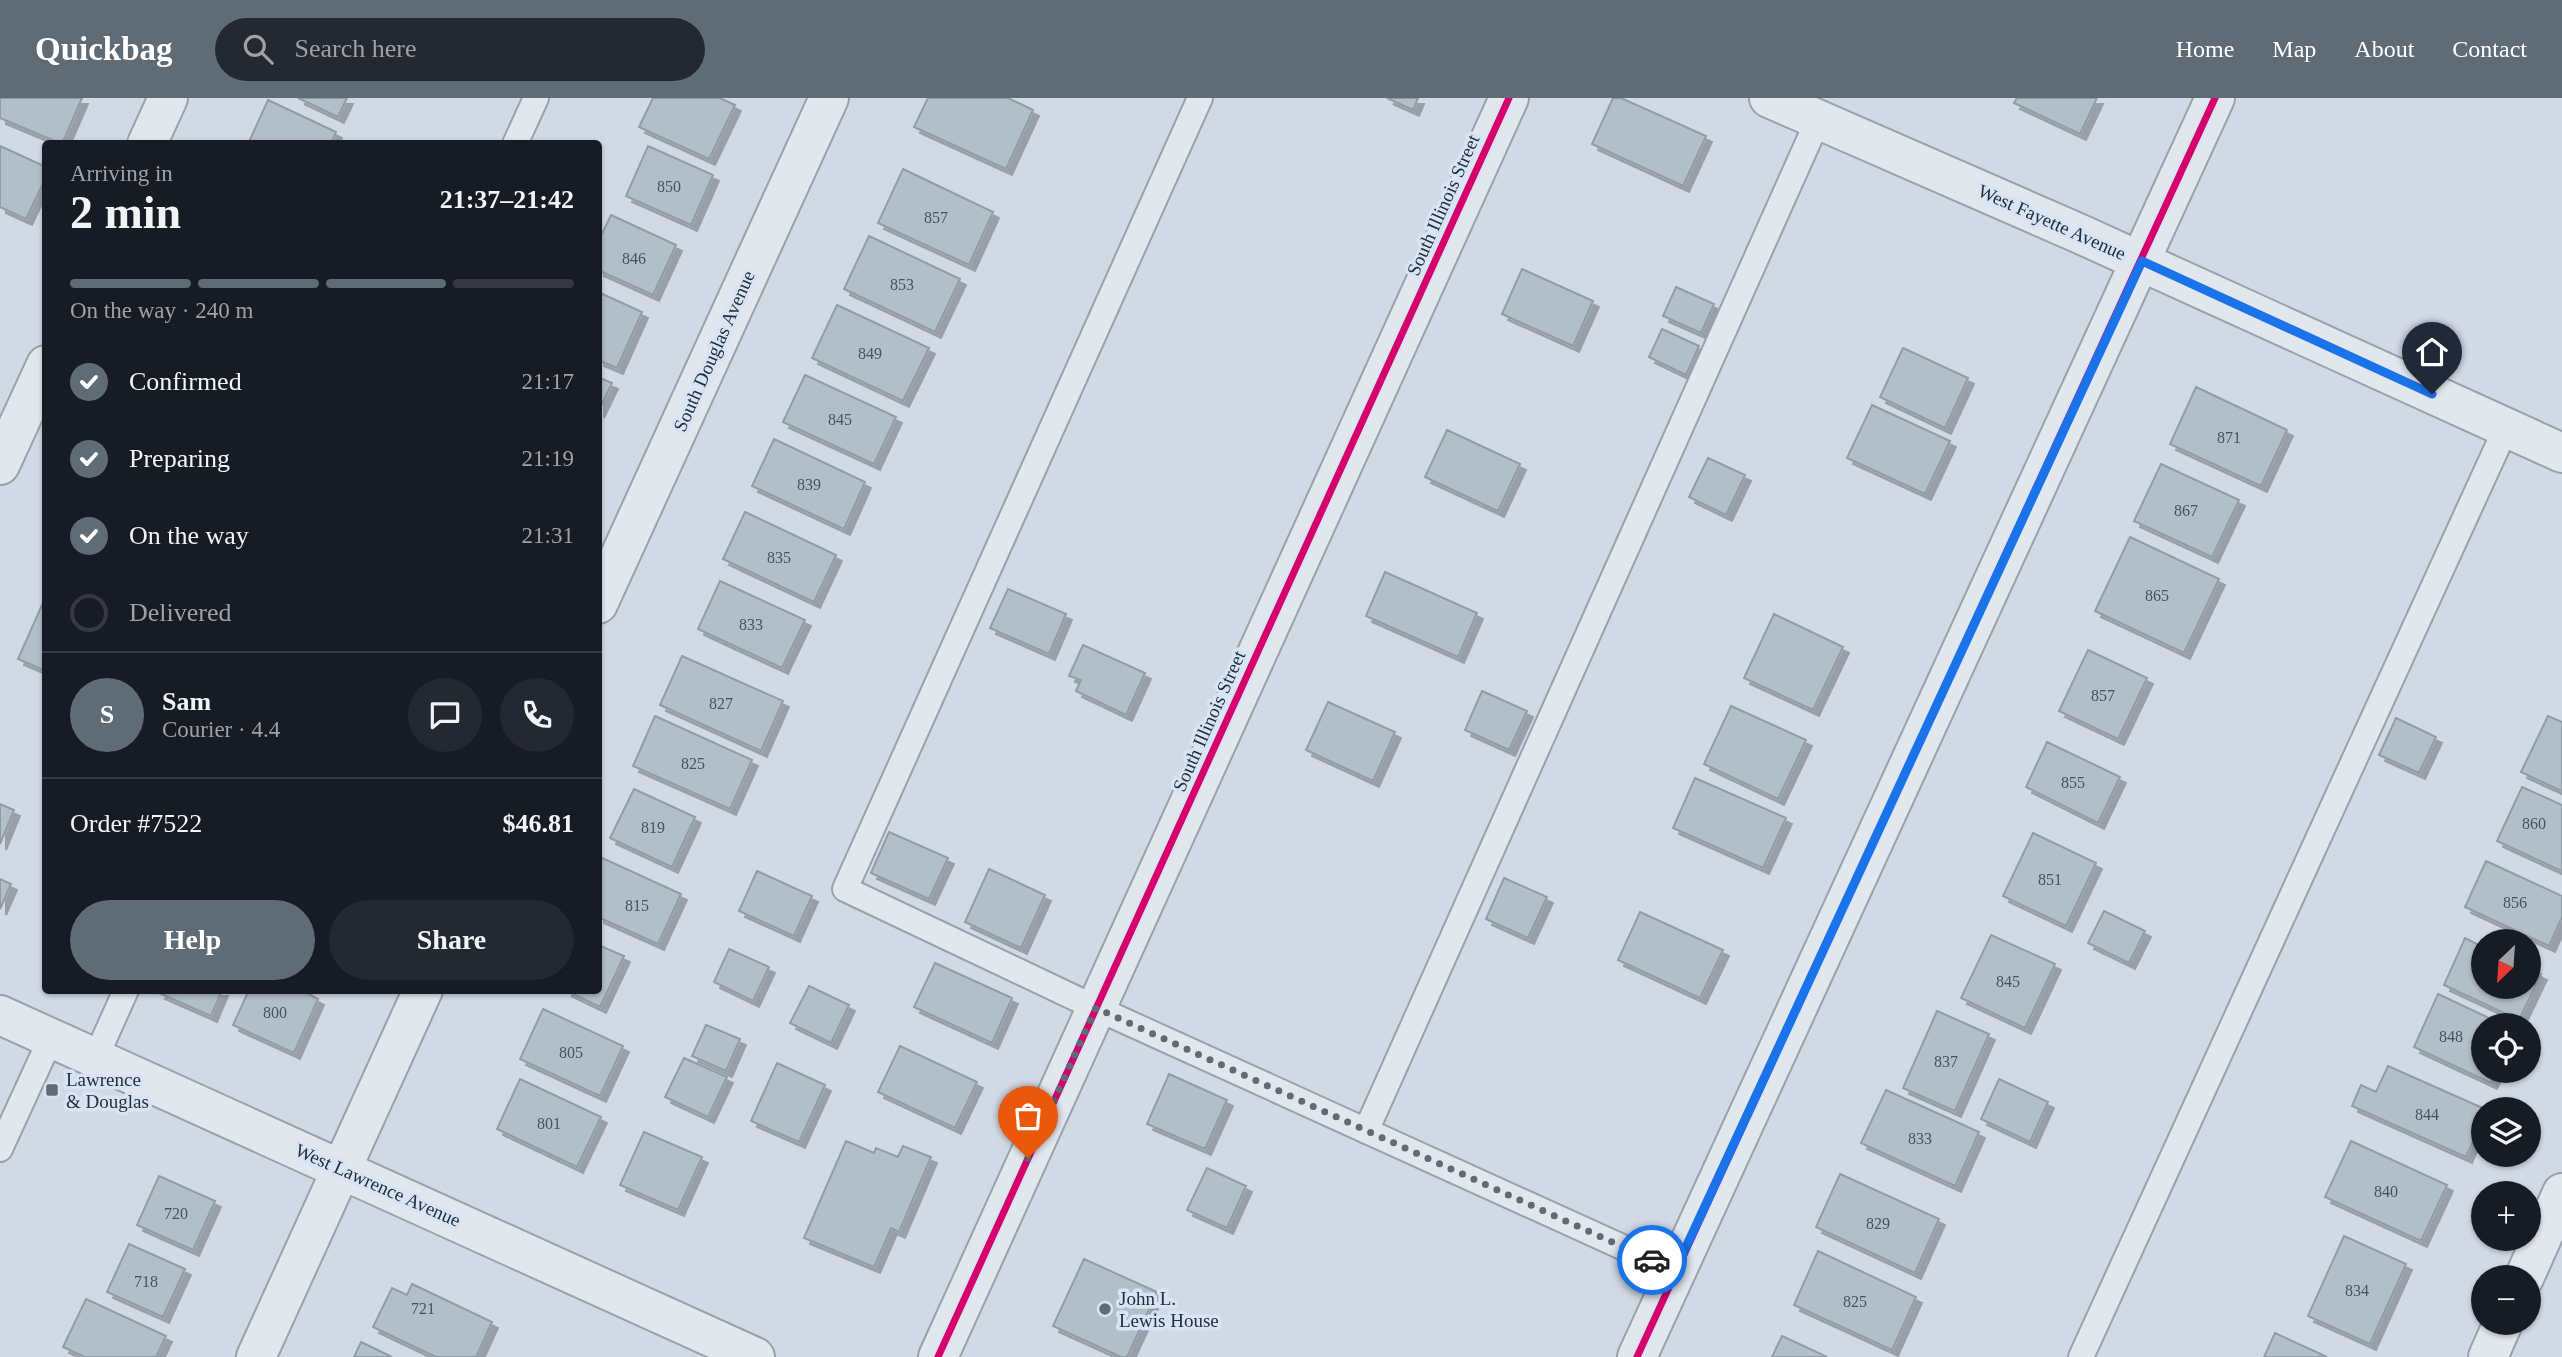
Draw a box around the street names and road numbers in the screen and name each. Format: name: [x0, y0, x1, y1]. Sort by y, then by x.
street label: South Illinois Street: [1402, 131, 1484, 279]
street label: West Fayette Avenue: [1975, 180, 2129, 264]
street label: South Douglas Avenue: [669, 267, 759, 435]
street label: South Illinois Street: [1168, 647, 1250, 795]
street label: West Lawrence Avenue: [292, 1139, 464, 1231]

